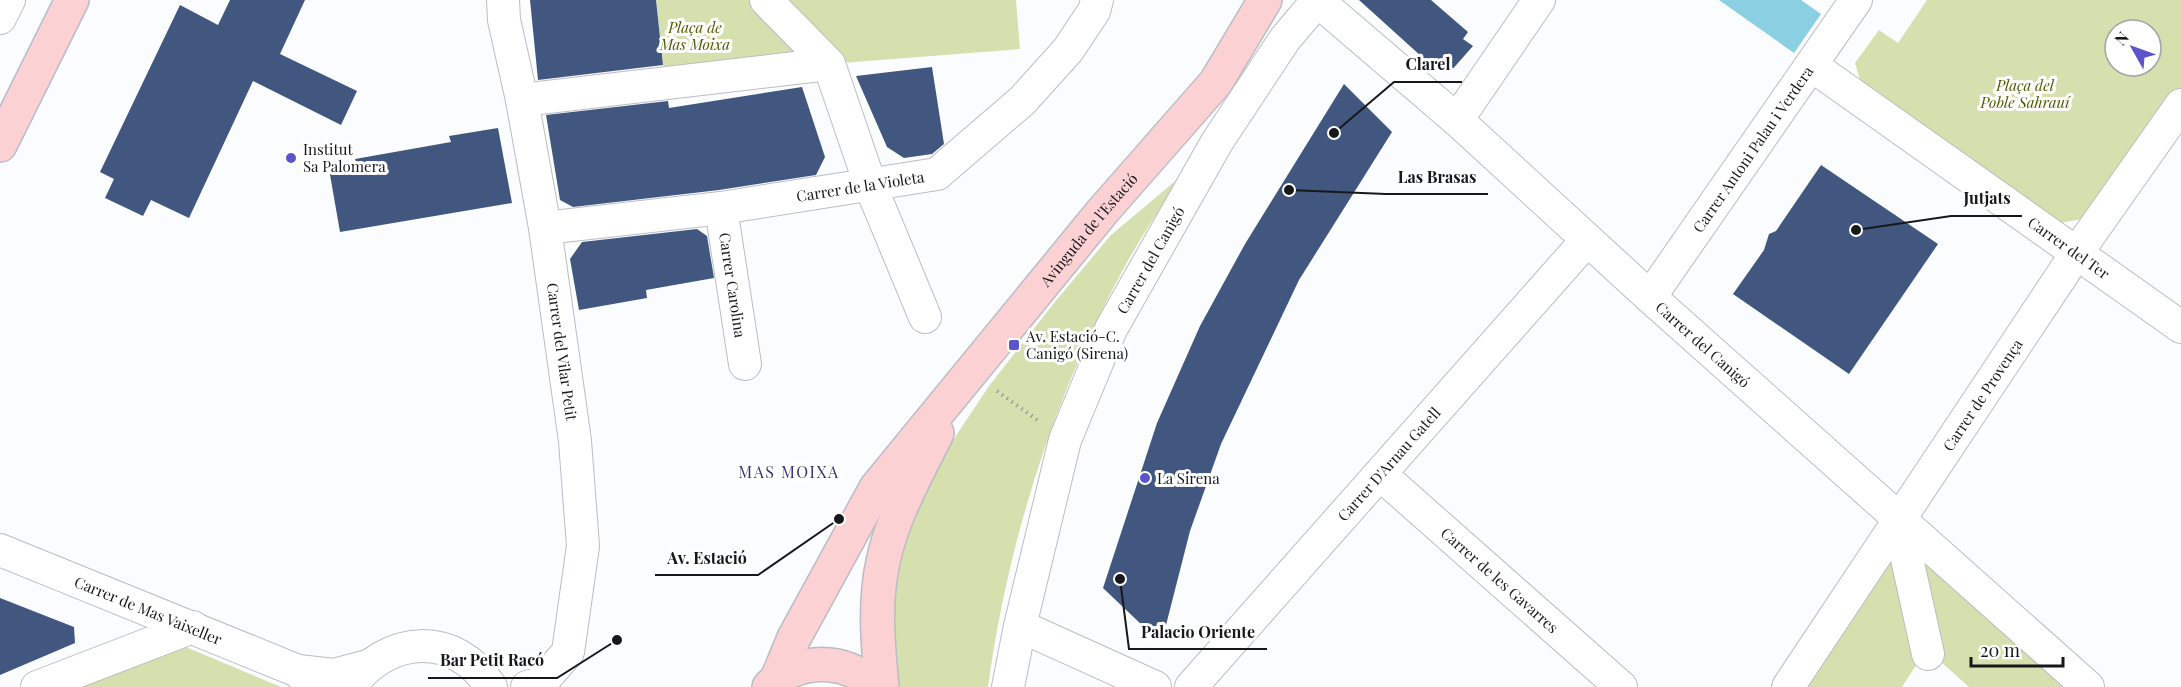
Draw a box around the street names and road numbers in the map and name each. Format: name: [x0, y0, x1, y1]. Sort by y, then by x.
street label: Carrer Antoni Palau i Verdera: [1688, 62, 1818, 236]
street label: Carrer de la Violeta: [795, 166, 926, 206]
street label: Avinguda de l'Estació: [1035, 169, 1142, 291]
street label: Carrer del Canigó: [1112, 203, 1188, 317]
street label: Carrer del Ter: [2024, 212, 2114, 284]
street label: Carrer Carolina: [715, 231, 751, 340]
street label: Carrer del Vilar Petit: [543, 281, 582, 423]
street label: Carrer del Canigó: [1652, 297, 1755, 392]
street label: Carrer de Provença: [1938, 334, 2027, 455]
street label: Carrer D'Arnau Gatell: [1333, 403, 1445, 525]
street label: Carrer de les Gavarres: [1437, 523, 1563, 637]
street label: Carrer de Mas Vaixeller: [72, 571, 225, 649]

